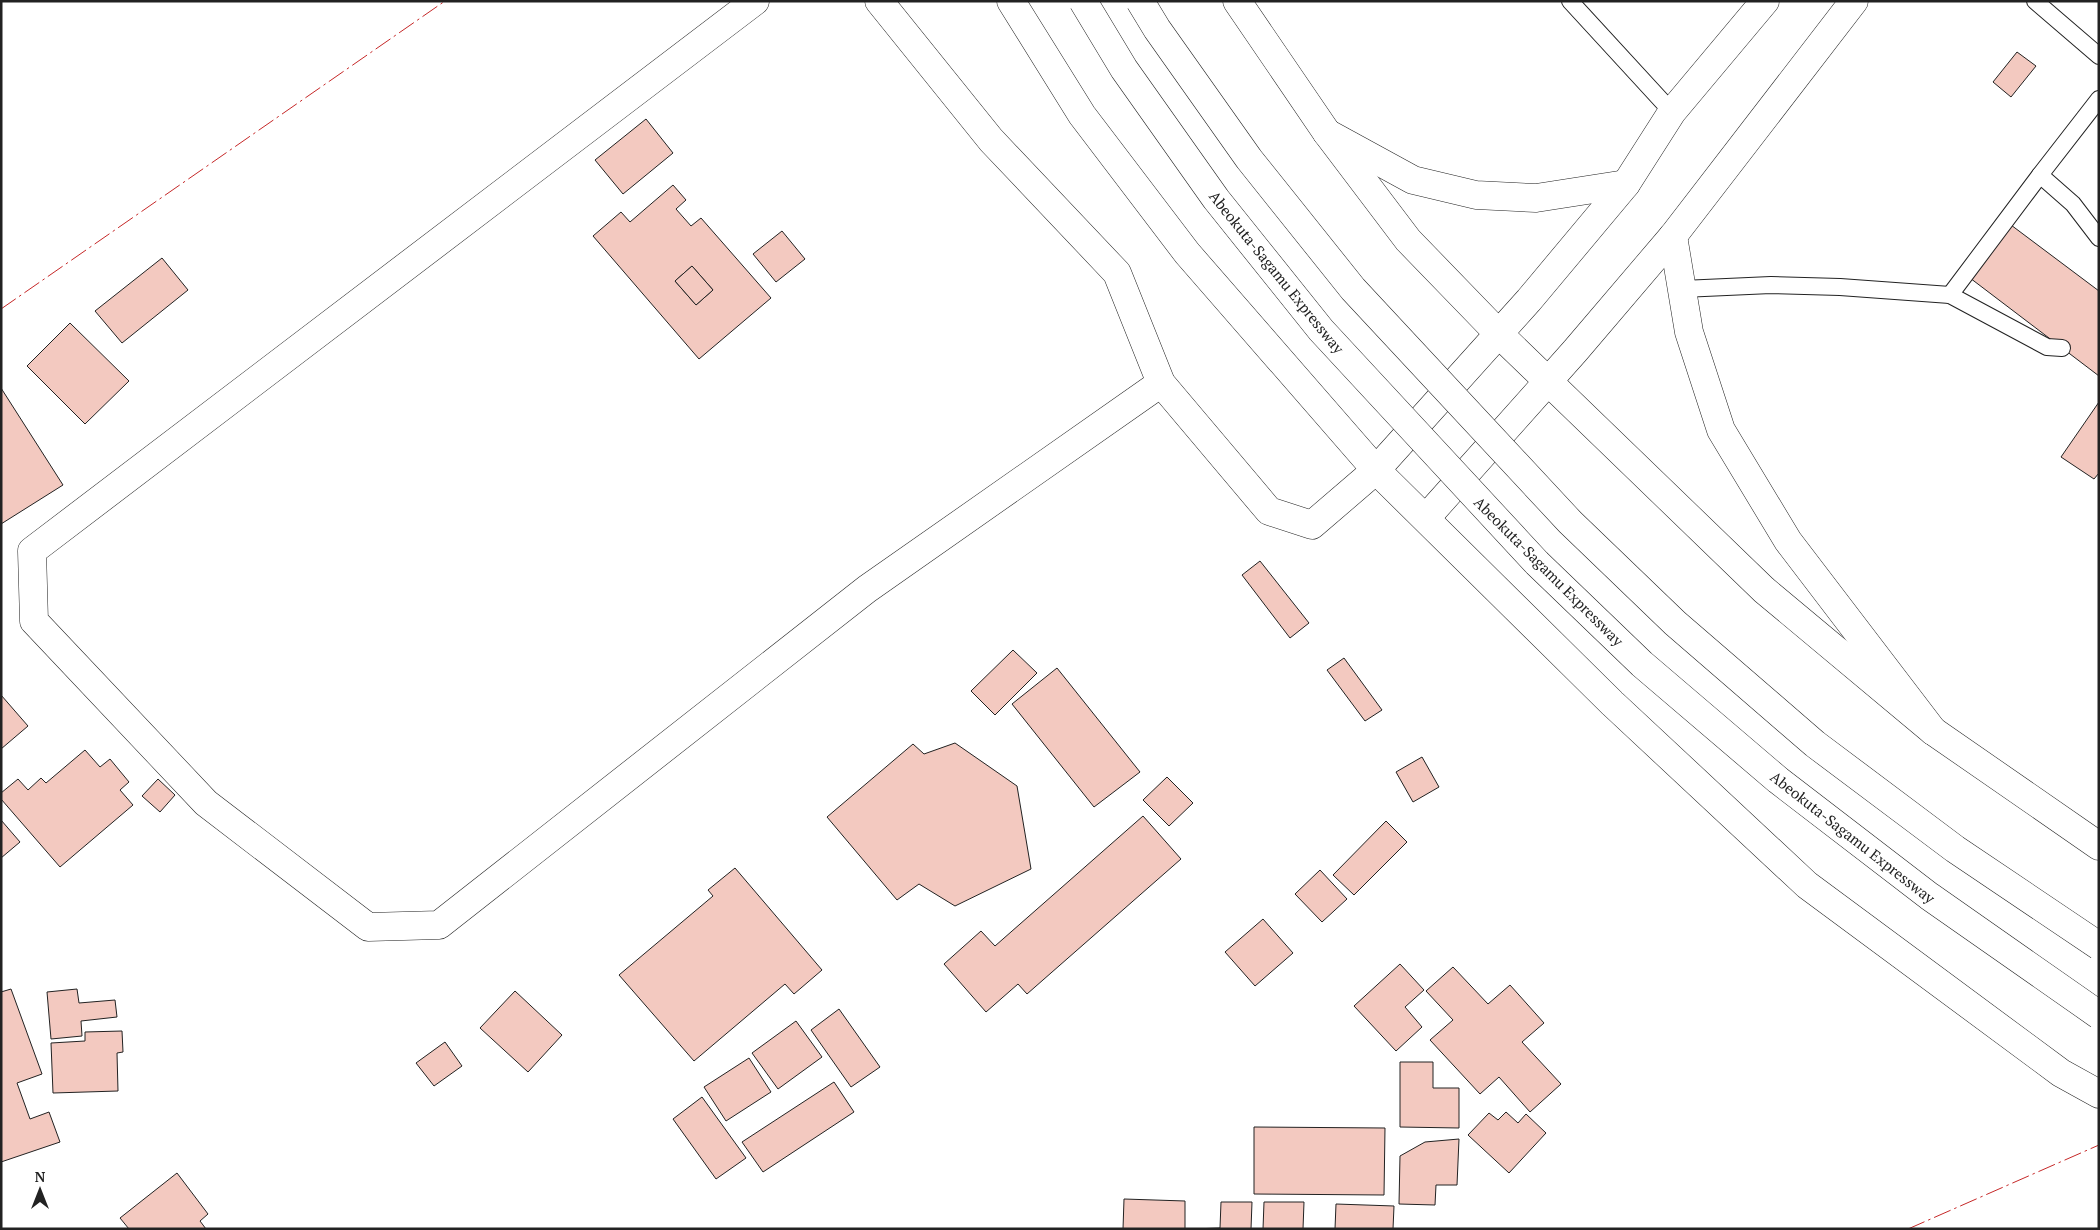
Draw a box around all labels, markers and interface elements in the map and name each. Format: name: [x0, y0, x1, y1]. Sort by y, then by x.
street label: Abeokuta-Sagamu Expressway: [1205, 187, 1349, 358]
street label: Abeokuta-Sagamu Expressway: [1470, 492, 1628, 650]
street label: Abeokuta-Sagamu Expressway: [1767, 766, 1940, 908]
north arrow: [15, 1165, 65, 1215]
text: N: [35, 1167, 46, 1186]

